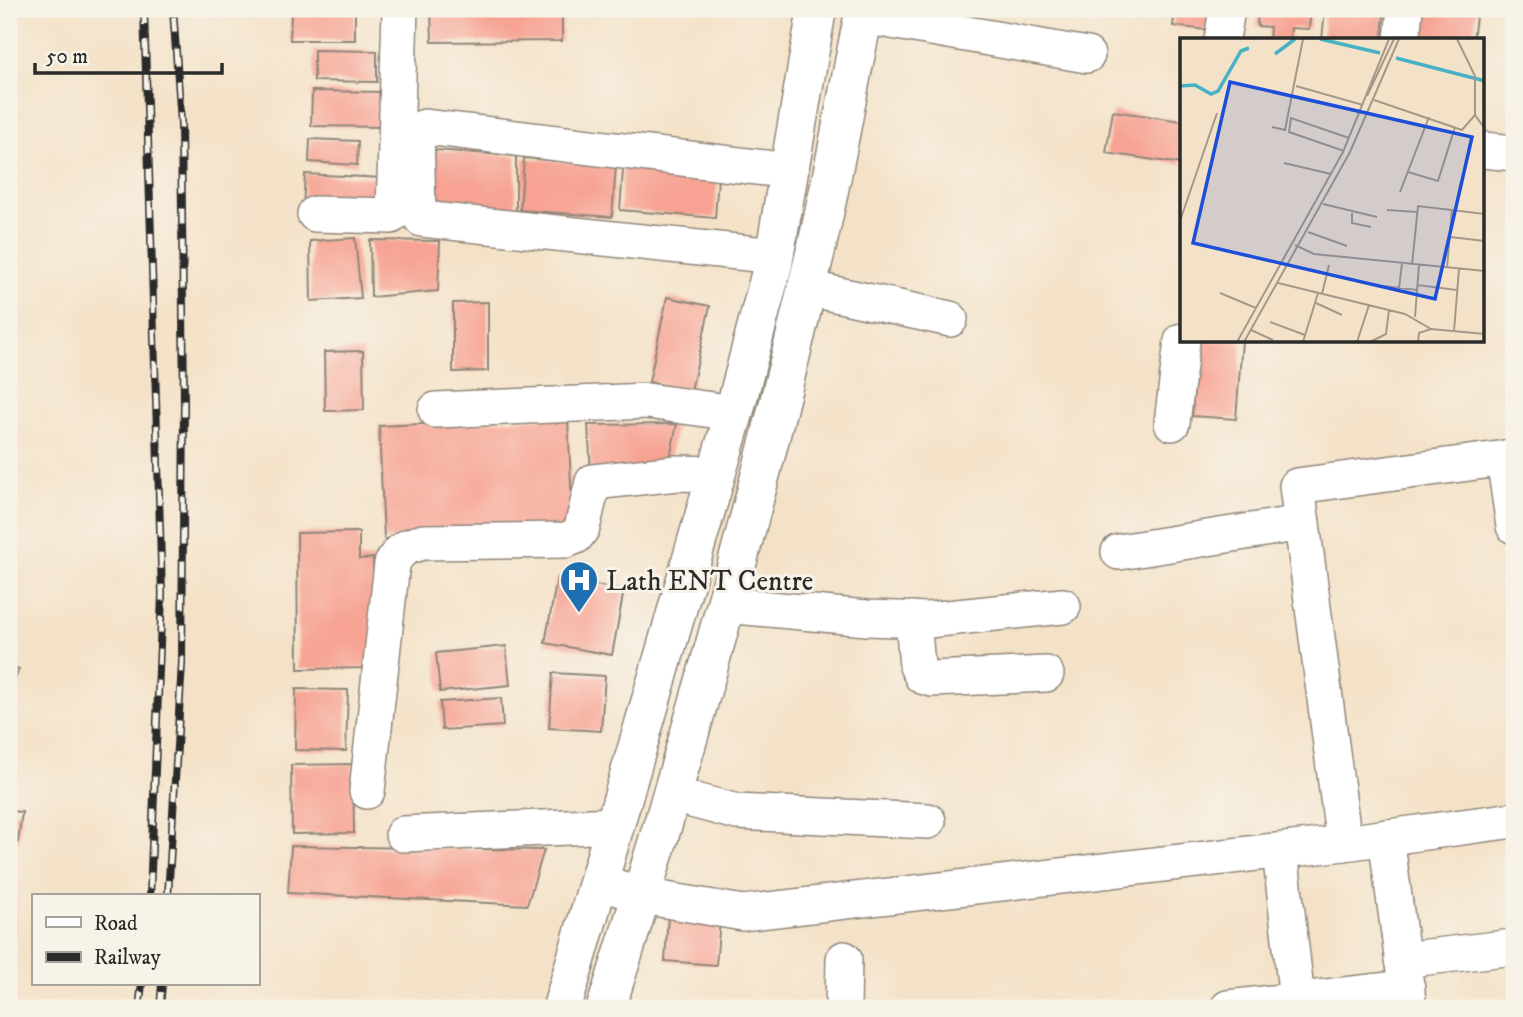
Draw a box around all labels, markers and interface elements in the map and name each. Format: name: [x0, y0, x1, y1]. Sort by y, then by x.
scale bar: [35, 32, 222, 76]
inset map: [1180, 38, 1484, 343]
text: 50 m: [46, 44, 88, 70]
hospital icon: Lath ENT Centre: [558, 559, 600, 614]
place label: Lath ENT Centre: [606, 564, 813, 599]
legend: [32, 894, 259, 986]
text: Road: [94, 911, 138, 937]
text: Railway: [94, 945, 162, 971]

